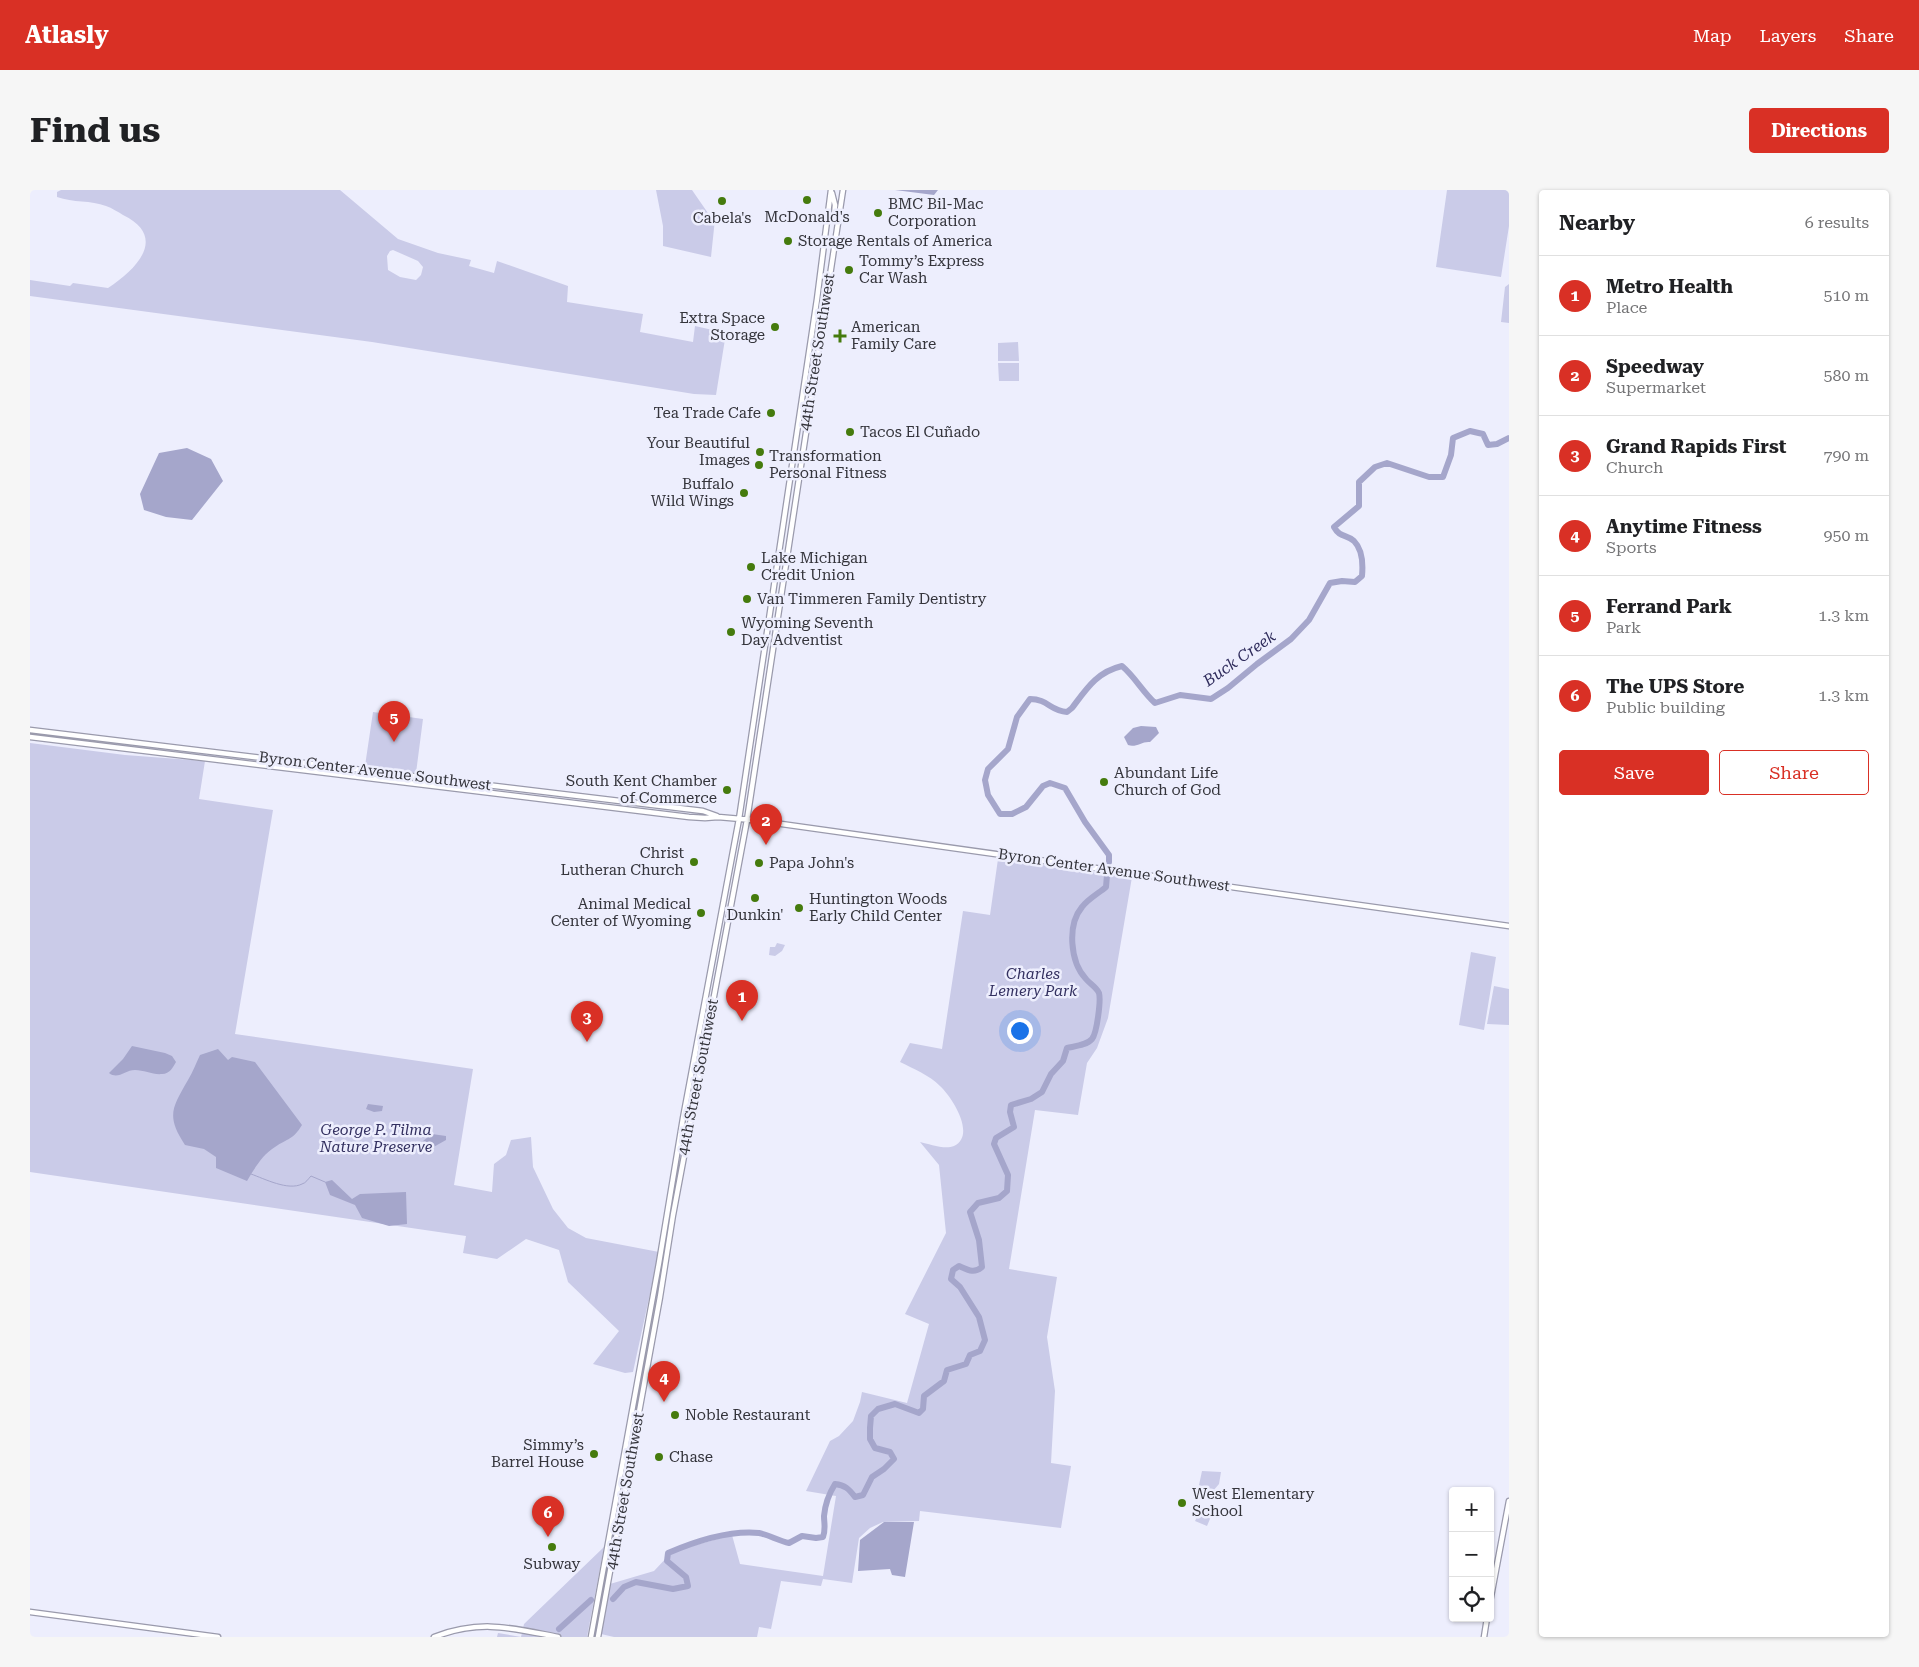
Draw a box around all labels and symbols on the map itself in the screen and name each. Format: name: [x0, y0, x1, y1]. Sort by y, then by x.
marker: McDonald's: [801, 194, 813, 206]
marker: Cabela's: [716, 195, 728, 207]
place label: BMC Bil-Mac Corporation: [888, 195, 983, 230]
marker: BMC Bil-Mac Corporation: [872, 207, 884, 219]
place label: McDonald's: [764, 208, 850, 226]
place label: Cabela's: [693, 209, 751, 227]
place label: Storage Rentals of America: [798, 232, 992, 250]
marker: Storage Rentals of America: [782, 235, 794, 247]
place label: Tommy’s Express Car Wash: [859, 252, 984, 287]
marker: Tommy’s Express Car Wash: [843, 264, 855, 276]
street label: 44th Street Southwest: [796, 272, 838, 432]
place label: Extra Space Storage: [679, 309, 765, 344]
place label: American Family Care: [851, 318, 936, 353]
marker: Extra Space Storage: [769, 321, 781, 333]
marker: American Family Care: [833, 329, 847, 343]
place label: Tea Trade Cafe: [653, 404, 761, 422]
marker: Tea Trade Cafe: [765, 407, 777, 419]
place label: Tacos El Cuñado: [860, 423, 980, 441]
marker: Tacos El Cuñado: [844, 426, 856, 438]
place label: Your Beautiful Images: [646, 434, 750, 469]
marker: Your Beautiful Images: [754, 446, 766, 458]
place label: Transformation Personal Fitness: [769, 447, 887, 482]
marker: Transformation Personal Fitness: [753, 459, 765, 471]
place label: Buffalo Wild Wings: [651, 475, 734, 510]
marker: Buffalo Wild Wings: [738, 487, 750, 499]
place label: Lake Michigan Credit Union: [761, 549, 868, 584]
marker: Lake Michigan Credit Union: [745, 561, 757, 573]
place label: Van Timmeren Family Dentistry: [757, 590, 987, 608]
marker: Van Timmeren Family Dentistry: [741, 593, 753, 605]
place label: Wyoming Seventh Day Adventist: [741, 614, 874, 649]
marker: Wyoming Seventh Day Adventist: [725, 626, 737, 638]
water label: Buck Creek: [1199, 626, 1279, 691]
pin: 5: [378, 701, 410, 742]
street label: Byron Center Avenue Southwest: [258, 748, 493, 794]
place label: Abundant Life Church of God: [1114, 764, 1221, 799]
place label: South Kent Chamber of Commerce: [566, 772, 717, 807]
marker: Abundant Life Church of God: [1098, 776, 1110, 788]
marker: South Kent Chamber of Commerce: [721, 784, 733, 796]
pin: 2: [750, 804, 782, 845]
place label: Christ Lutheran Church: [560, 844, 684, 879]
street label: Byron Center Avenue Southwest: [997, 845, 1231, 895]
place label: Papa John's: [769, 854, 854, 872]
marker: Christ Lutheran Church: [688, 856, 700, 868]
marker: Papa John's: [753, 857, 765, 869]
place label: Huntington Woods Early Child Center: [809, 890, 947, 925]
marker: Dunkin': [749, 892, 761, 904]
place label: Animal Medical Center of Wyoming: [551, 895, 691, 930]
marker: Huntington Woods Early Child Center: [793, 902, 805, 914]
place label: Dunkin': [726, 906, 784, 924]
marker: Animal Medical Center of Wyoming: [695, 907, 707, 919]
park label: Charles Lemery Park: [988, 965, 1078, 1000]
pin: 1: [726, 980, 758, 1021]
street label: 44th Street Southwest: [674, 997, 722, 1157]
pin: 3: [571, 1001, 603, 1042]
your location: [1007, 1018, 1033, 1044]
park label: George P. Tilma Nature Preserve: [319, 1121, 433, 1156]
pin: 4: [648, 1361, 680, 1402]
place label: Noble Restaurant: [685, 1406, 811, 1424]
marker: Noble Restaurant: [669, 1409, 681, 1421]
street label: 44th Street Southwest: [602, 1411, 648, 1571]
place label: Simmy’s Barrel House: [491, 1436, 584, 1471]
marker: Simmy’s Barrel House: [588, 1448, 600, 1460]
place label: Chase: [669, 1448, 713, 1466]
marker: Chase: [653, 1451, 665, 1463]
place label: West Elementary School: [1192, 1485, 1315, 1520]
pin: 6: [532, 1496, 564, 1537]
marker: West Elementary School: [1176, 1497, 1188, 1509]
marker: Subway: [546, 1541, 558, 1553]
place label: Subway: [524, 1555, 581, 1573]

